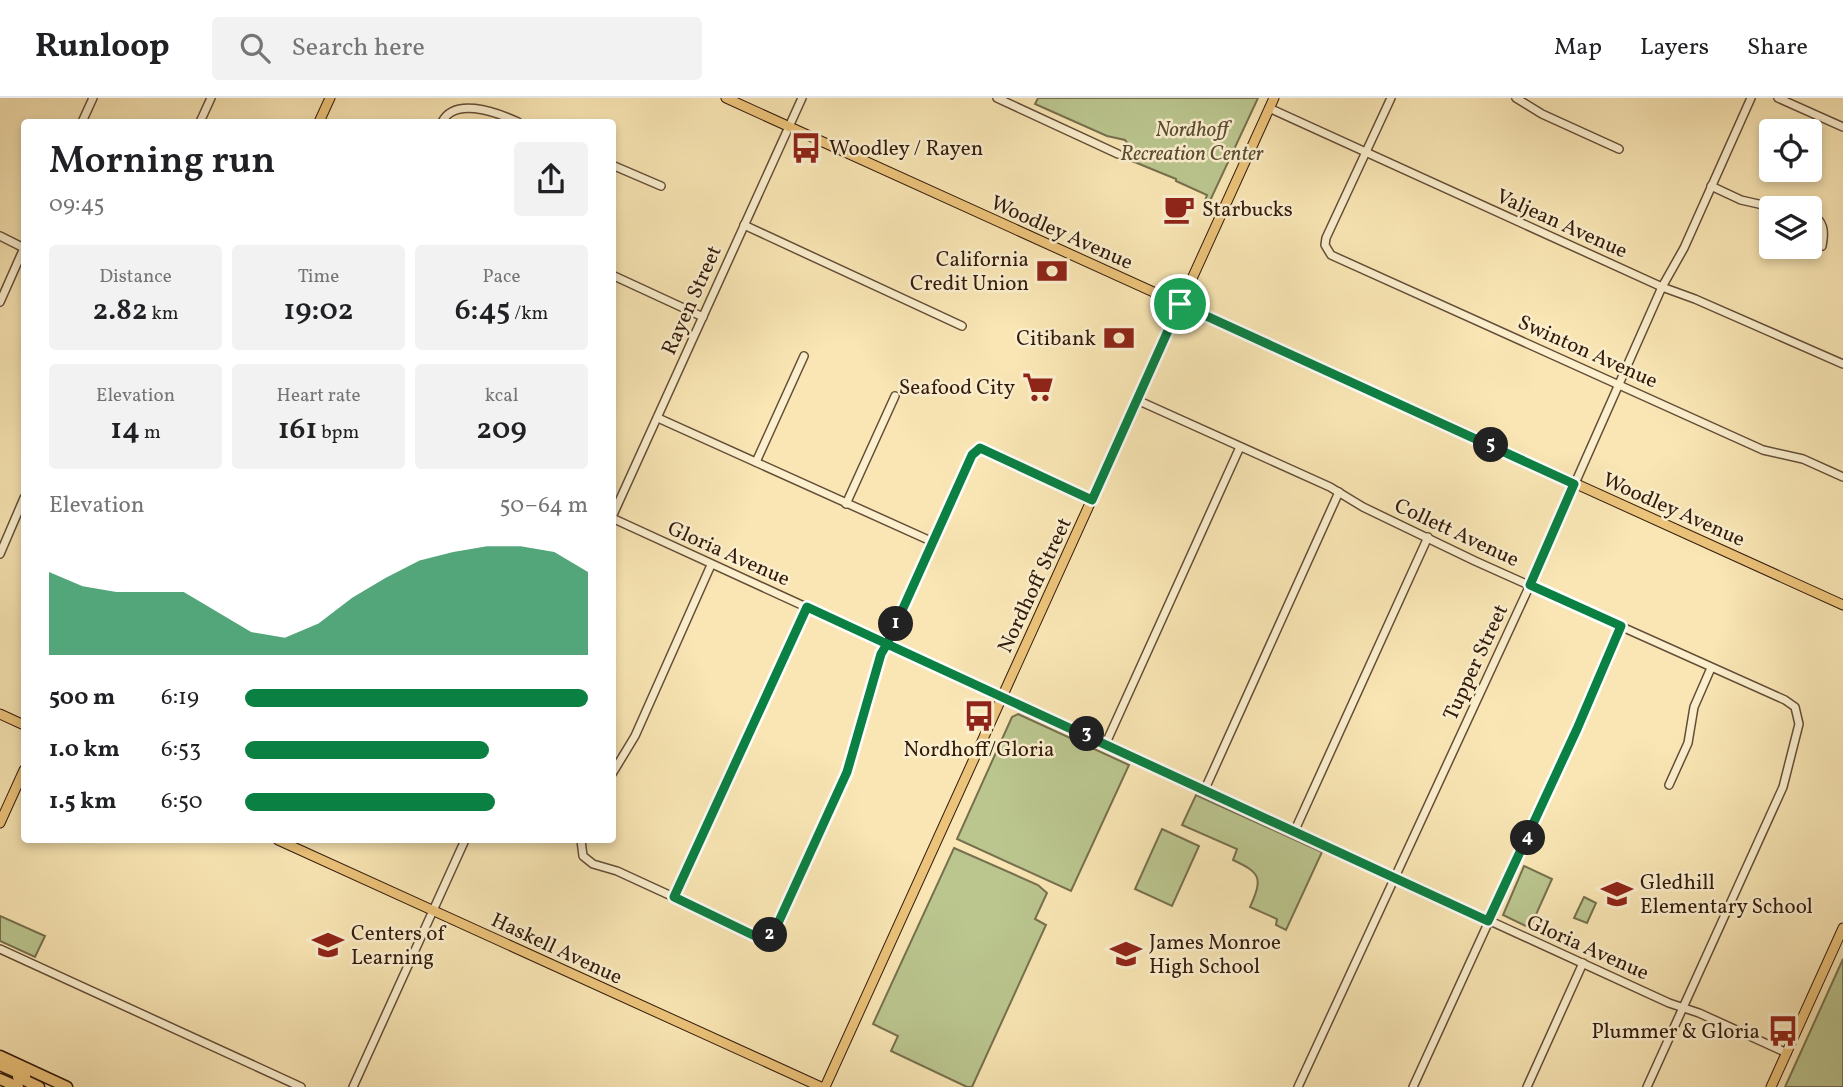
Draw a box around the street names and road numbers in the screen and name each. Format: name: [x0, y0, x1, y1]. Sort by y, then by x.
street label: Valjean Avenue: [1491, 182, 1632, 266]
street label: Woodley Avenue: [986, 189, 1137, 278]
street label: Rayen Street: [655, 241, 729, 360]
street label: Swinton Avenue: [1513, 309, 1662, 396]
street label: Woodley Avenue: [1598, 466, 1749, 555]
street label: Collett Avenue: [1389, 492, 1524, 575]
street label: Nordhoff Street: [991, 513, 1079, 658]
street label: Gloria Avenue: [663, 514, 794, 594]
street label: Tupper Street: [1437, 600, 1516, 725]
street label: Haskell Avenue: [486, 906, 627, 992]
street label: Gloria Avenue: [1522, 908, 1653, 988]

